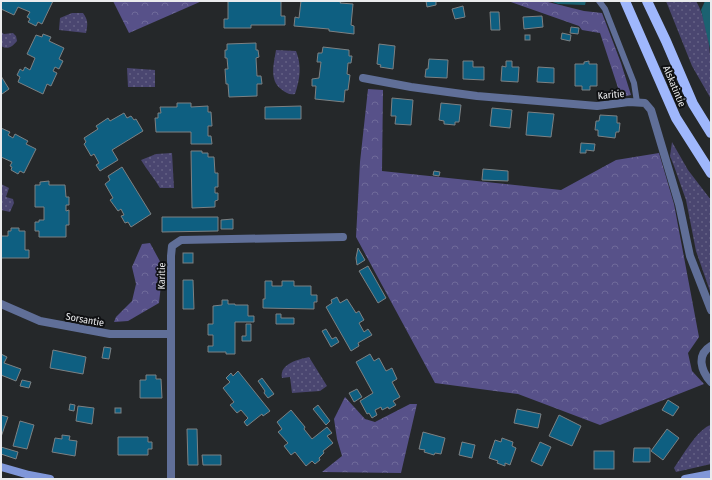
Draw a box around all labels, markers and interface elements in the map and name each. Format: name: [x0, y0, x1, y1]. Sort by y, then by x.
street label: Alskatintie: [660, 64, 688, 109]
street label: Karitie: [597, 88, 625, 102]
street label: Karitie: [156, 262, 168, 290]
street label: Sorsantie: [65, 311, 105, 329]

